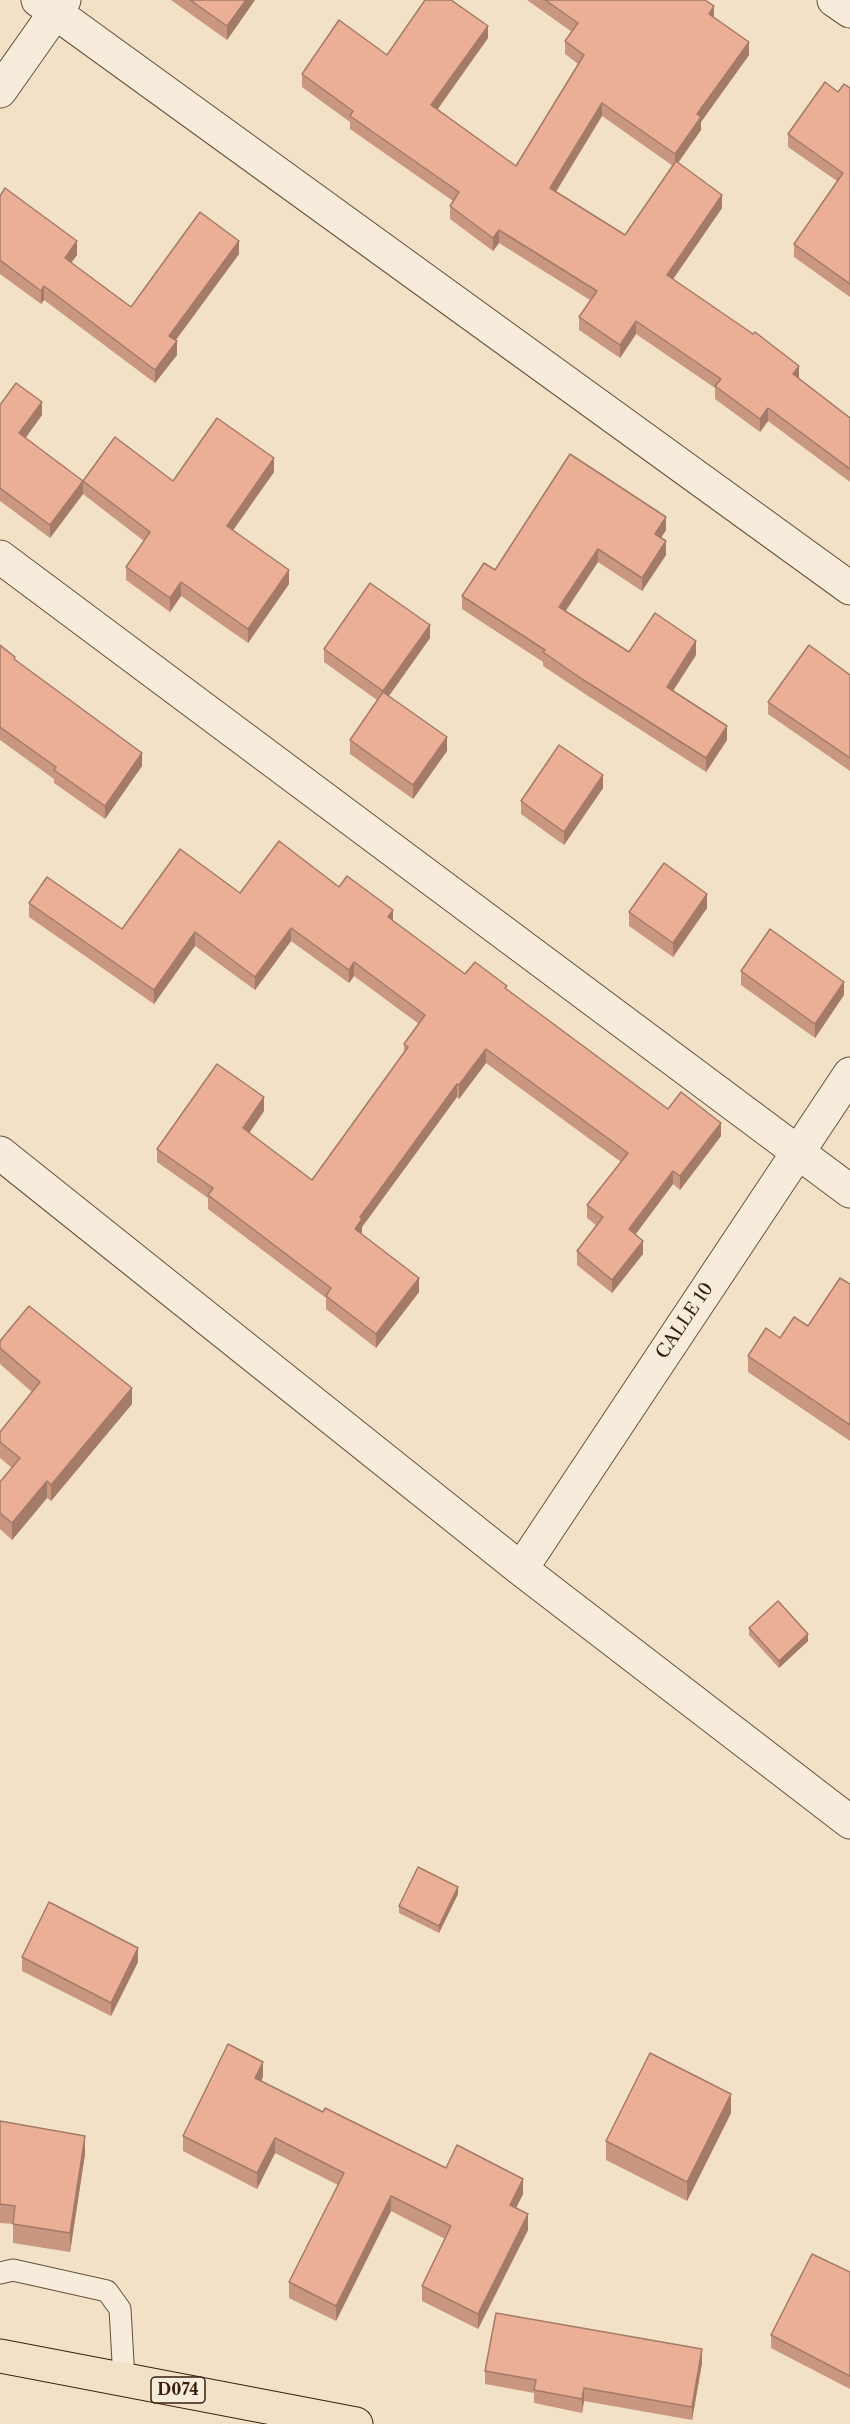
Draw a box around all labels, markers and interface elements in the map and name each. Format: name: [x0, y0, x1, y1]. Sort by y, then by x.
street label: CALLE 10: [652, 1279, 718, 1363]
road number: D074: [151, 2377, 205, 2403]

